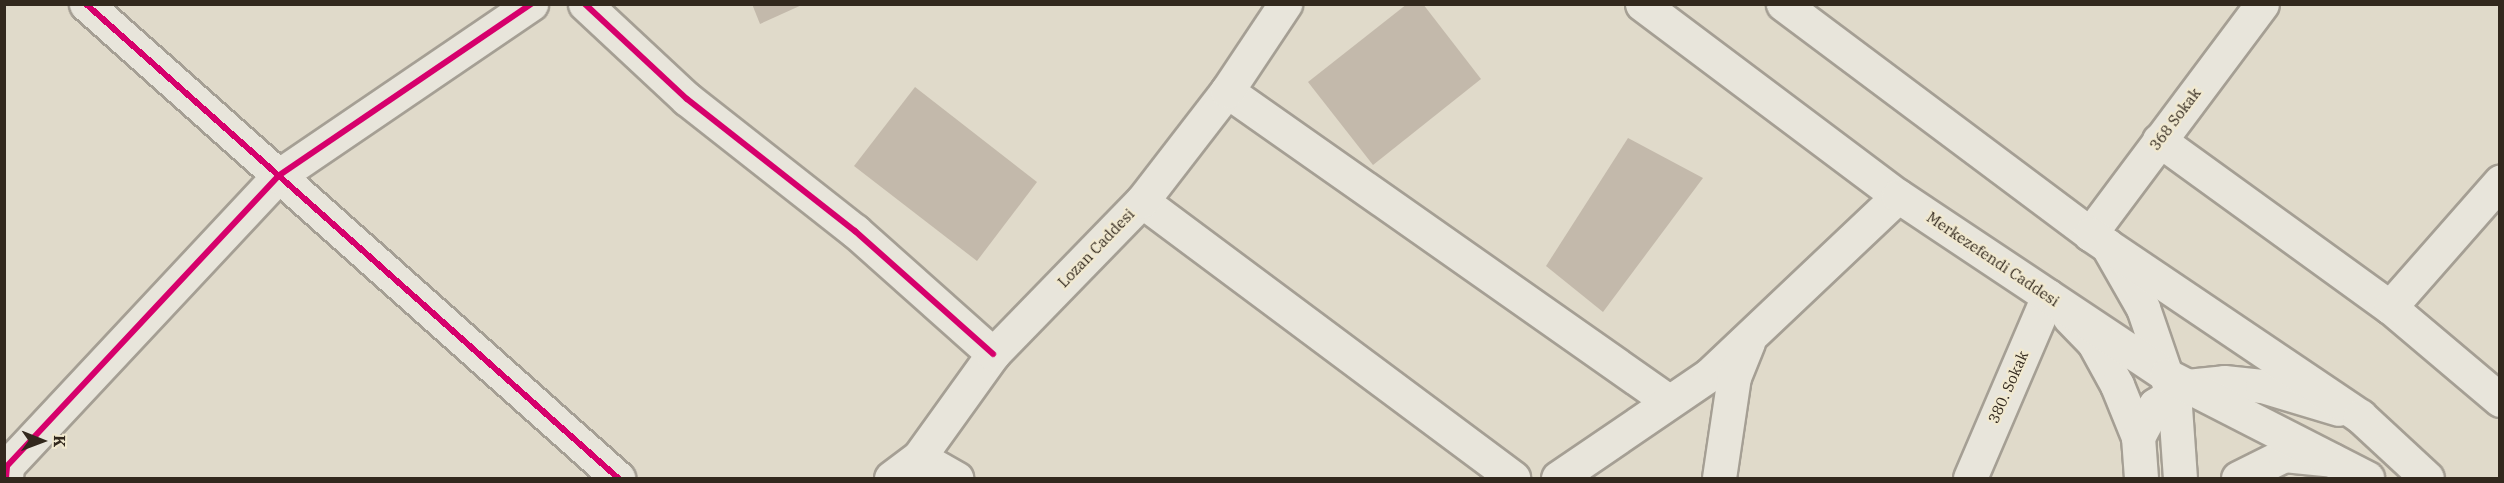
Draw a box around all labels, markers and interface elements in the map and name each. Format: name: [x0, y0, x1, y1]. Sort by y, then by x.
street label: 368 Sokak: [2146, 84, 2204, 154]
street label: Lozan Caddesi: [1054, 205, 1138, 291]
street label: Merkezefendi Caddesi: [1923, 208, 2063, 310]
street label: 380. Sokak: [1984, 348, 2032, 426]
north arrow: [12, 411, 72, 471]
text: K: [50, 435, 70, 448]

